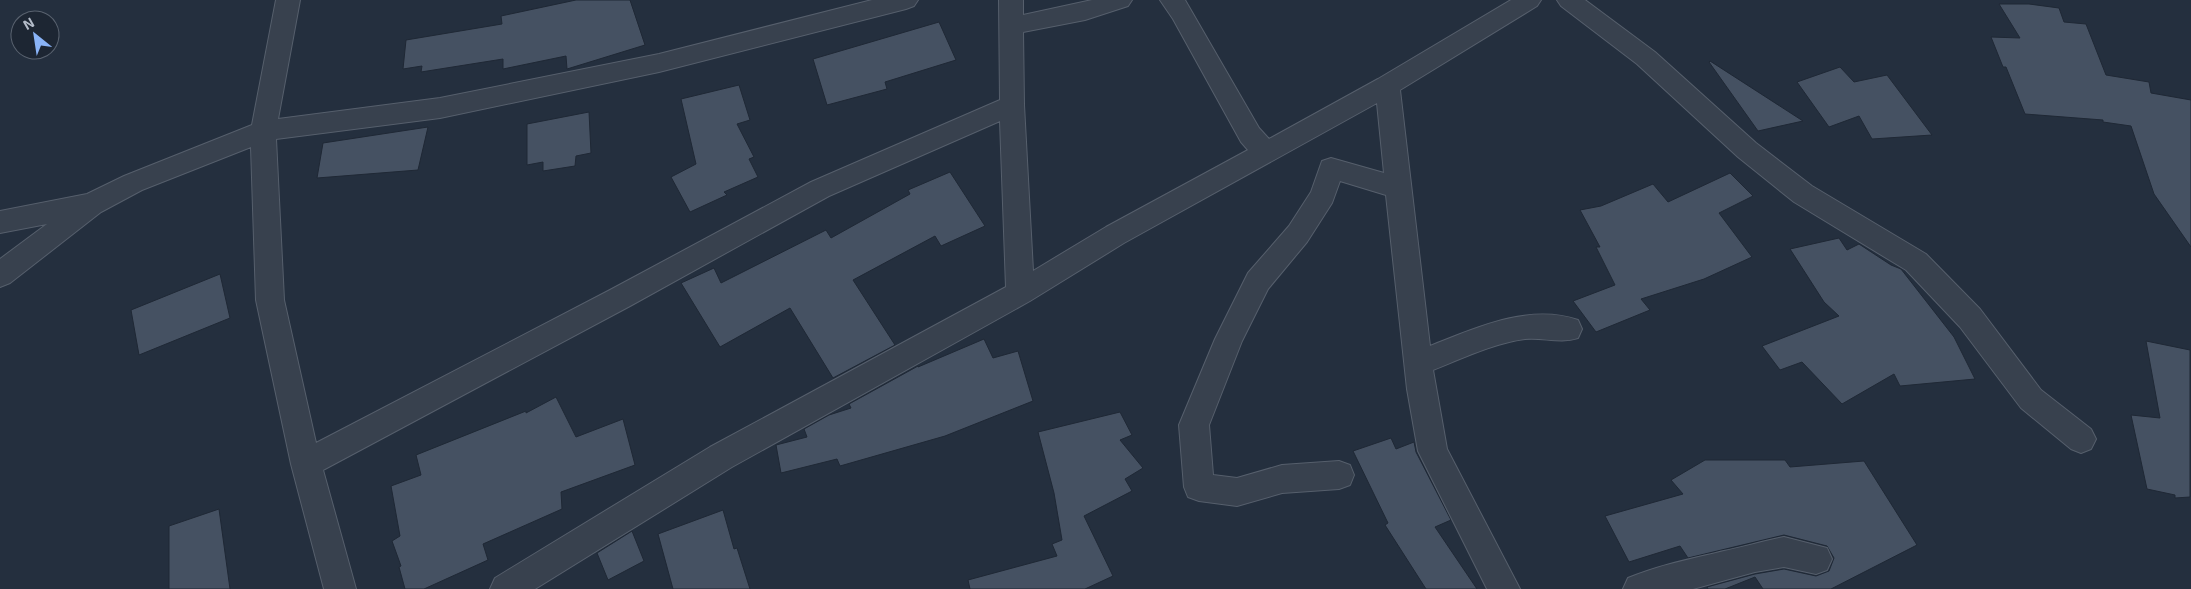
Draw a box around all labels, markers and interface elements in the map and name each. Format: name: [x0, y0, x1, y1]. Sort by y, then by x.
north arrow: [10, 10, 60, 60]
text: N: [20, 13, 37, 33]

